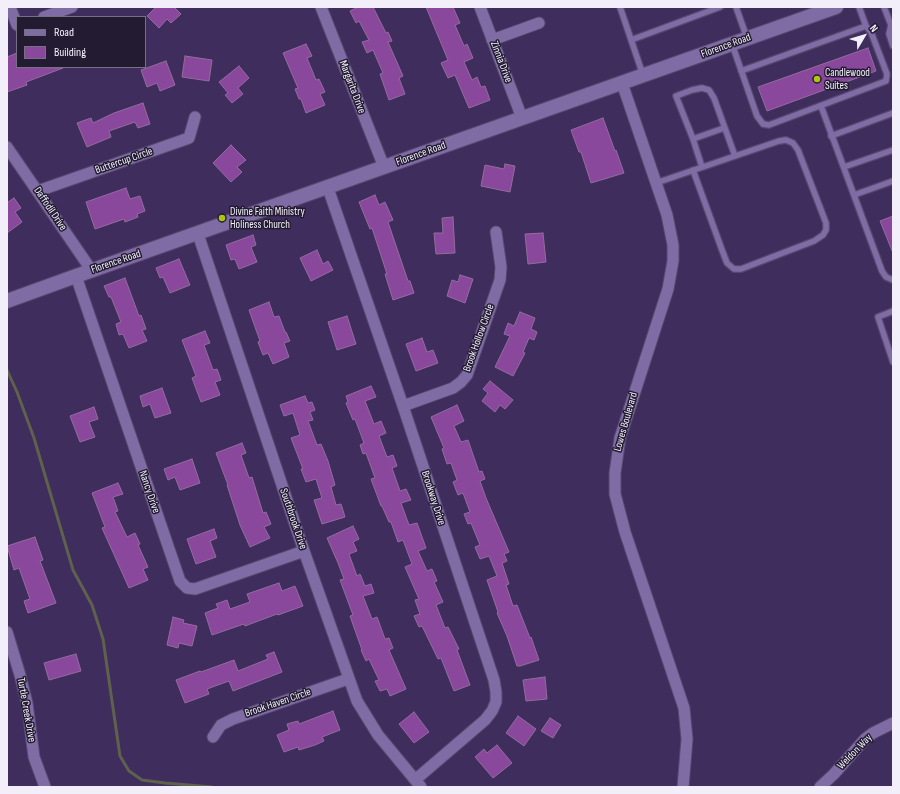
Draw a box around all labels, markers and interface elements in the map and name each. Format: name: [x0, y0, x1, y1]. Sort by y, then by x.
legend: [16, 16, 146, 68]
north arrow: [844, 16, 884, 56]
text: N: [867, 22, 881, 35]
text: Road: [54, 25, 74, 40]
street label: Florence Road: [699, 31, 753, 61]
street label: Zinnia Drive: [487, 39, 515, 85]
text: Building: [54, 45, 86, 60]
street label: Margarita Drive: [336, 59, 368, 115]
place label: Candlewood Suites: [825, 66, 870, 92]
marker: Candlewood Suites: [812, 74, 822, 84]
street label: Florence Road: [394, 139, 448, 169]
street label: Buttercup Circle: [93, 145, 155, 177]
street label: Daffodil Drive: [31, 185, 69, 233]
place label: Divine Faith Ministry Holiness Church: [230, 205, 305, 231]
marker: Divine Faith Ministry Holiness Church: [217, 213, 227, 223]
street label: Florence Road: [89, 247, 143, 277]
street label: Brook Hollow Circle: [461, 302, 497, 374]
street label: Lowes Boulevard: [611, 391, 641, 453]
street label: Nancy Drive: [136, 469, 162, 515]
street label: Brookway Drive: [418, 469, 448, 527]
street label: Southbrook Drive: [276, 487, 310, 551]
street label: Turtle Creek Drive: [14, 677, 38, 743]
street label: Brook Haven Circle: [243, 686, 313, 720]
street label: Weldon Way: [835, 731, 875, 773]

